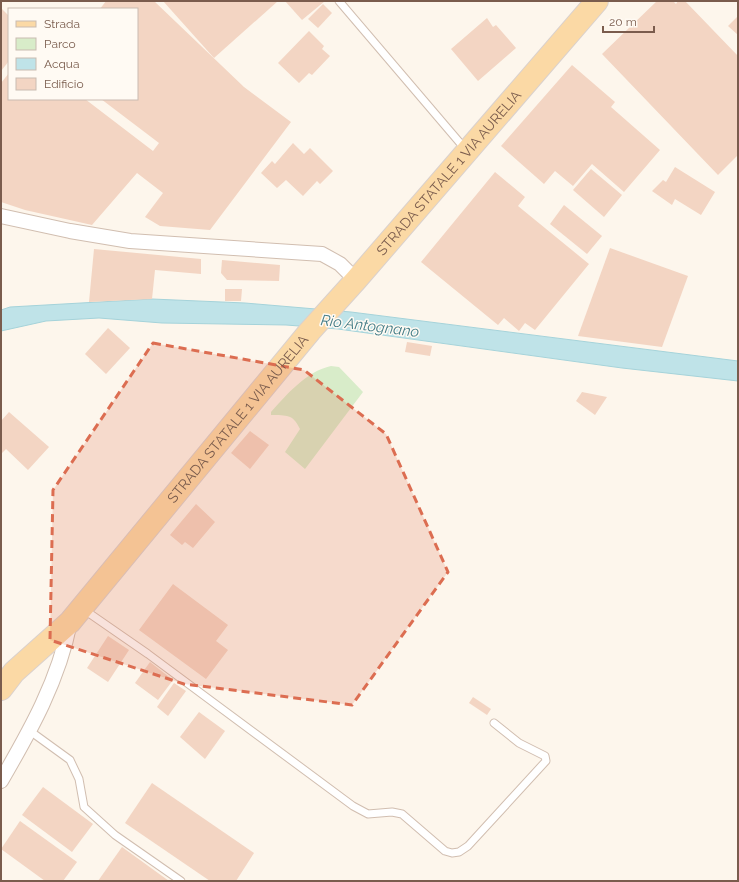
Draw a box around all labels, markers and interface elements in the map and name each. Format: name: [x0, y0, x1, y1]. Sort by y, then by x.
legend: [8, 8, 138, 100]
scale bar: [603, 8, 654, 34]
text: 20 m: [609, 15, 637, 29]
text: Strada: [44, 17, 80, 31]
text: Parco: [44, 37, 76, 51]
text: Acqua: [44, 57, 80, 71]
text: Edificio: [44, 77, 84, 91]
street label: STRADA STATALE 1 VIA AURELIA: [373, 87, 524, 258]
water label: Rio Antognano: [320, 311, 420, 341]
street label: STRADA STATALE 1 VIA AURELIA: [164, 331, 312, 506]

